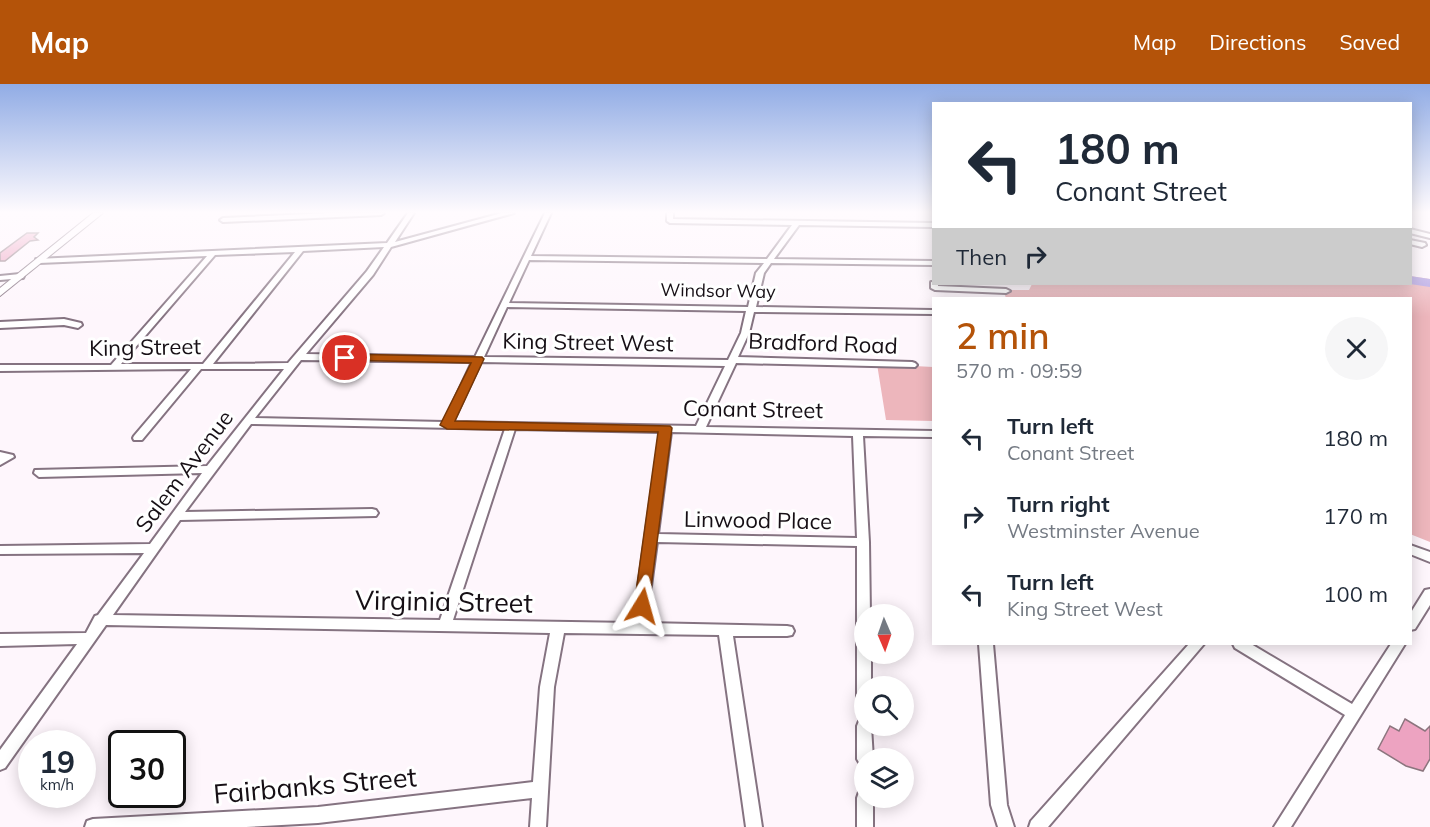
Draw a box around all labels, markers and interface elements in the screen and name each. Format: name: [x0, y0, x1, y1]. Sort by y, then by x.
text: Map: [30, 25, 89, 60]
text: Map: [1133, 29, 1176, 55]
text: Directions: [1209, 29, 1306, 55]
text: Saved: [1339, 29, 1400, 55]
text: 180 m: [1055, 122, 1180, 175]
icon: left: [956, 126, 1034, 204]
text: Conant Street: [1055, 174, 1227, 208]
icon: right: [1019, 240, 1052, 273]
text: Then: [956, 243, 1007, 271]
street label: Windsor Way: [660, 278, 776, 303]
text: 2 min: [956, 313, 1050, 358]
button: close: [1325, 317, 1388, 380]
street label: Bradford Road: [748, 326, 898, 360]
street label: King Street West: [502, 327, 674, 357]
street label: King Street: [89, 332, 201, 362]
pin: [319, 332, 370, 383]
icon: arrive: [328, 341, 361, 374]
text: 570 m · 09:59: [956, 358, 1082, 383]
street label: Conant Street: [683, 394, 824, 424]
street label: Salem Avenue: [129, 404, 239, 538]
text: Turn left: [1007, 412, 1094, 440]
icon: left: [956, 422, 989, 455]
text: 180 m: [1323, 424, 1388, 452]
text: Conant Street: [1007, 440, 1134, 465]
text: Turn right: [1007, 490, 1110, 518]
icon: right: [956, 500, 989, 533]
text: 170 m: [1323, 502, 1388, 530]
street label: Linwood Place: [684, 505, 832, 535]
text: Westminster Avenue: [1007, 518, 1200, 543]
text: Turn left: [1007, 568, 1094, 596]
position arrow: [610, 574, 674, 638]
icon: left: [956, 578, 989, 611]
text: 100 m: [1323, 580, 1388, 608]
street label: Virginia Street: [355, 582, 533, 620]
text: King Street West: [1007, 596, 1163, 621]
north arrow: [854, 604, 914, 664]
map controls: [854, 604, 914, 808]
button: search: [854, 676, 914, 736]
speed limit sign: 30: [108, 730, 186, 808]
text: 19: [39, 743, 75, 781]
button: layers: [854, 748, 914, 808]
street label: Fairbanks Street: [212, 759, 418, 811]
text: km/h: [40, 775, 74, 794]

